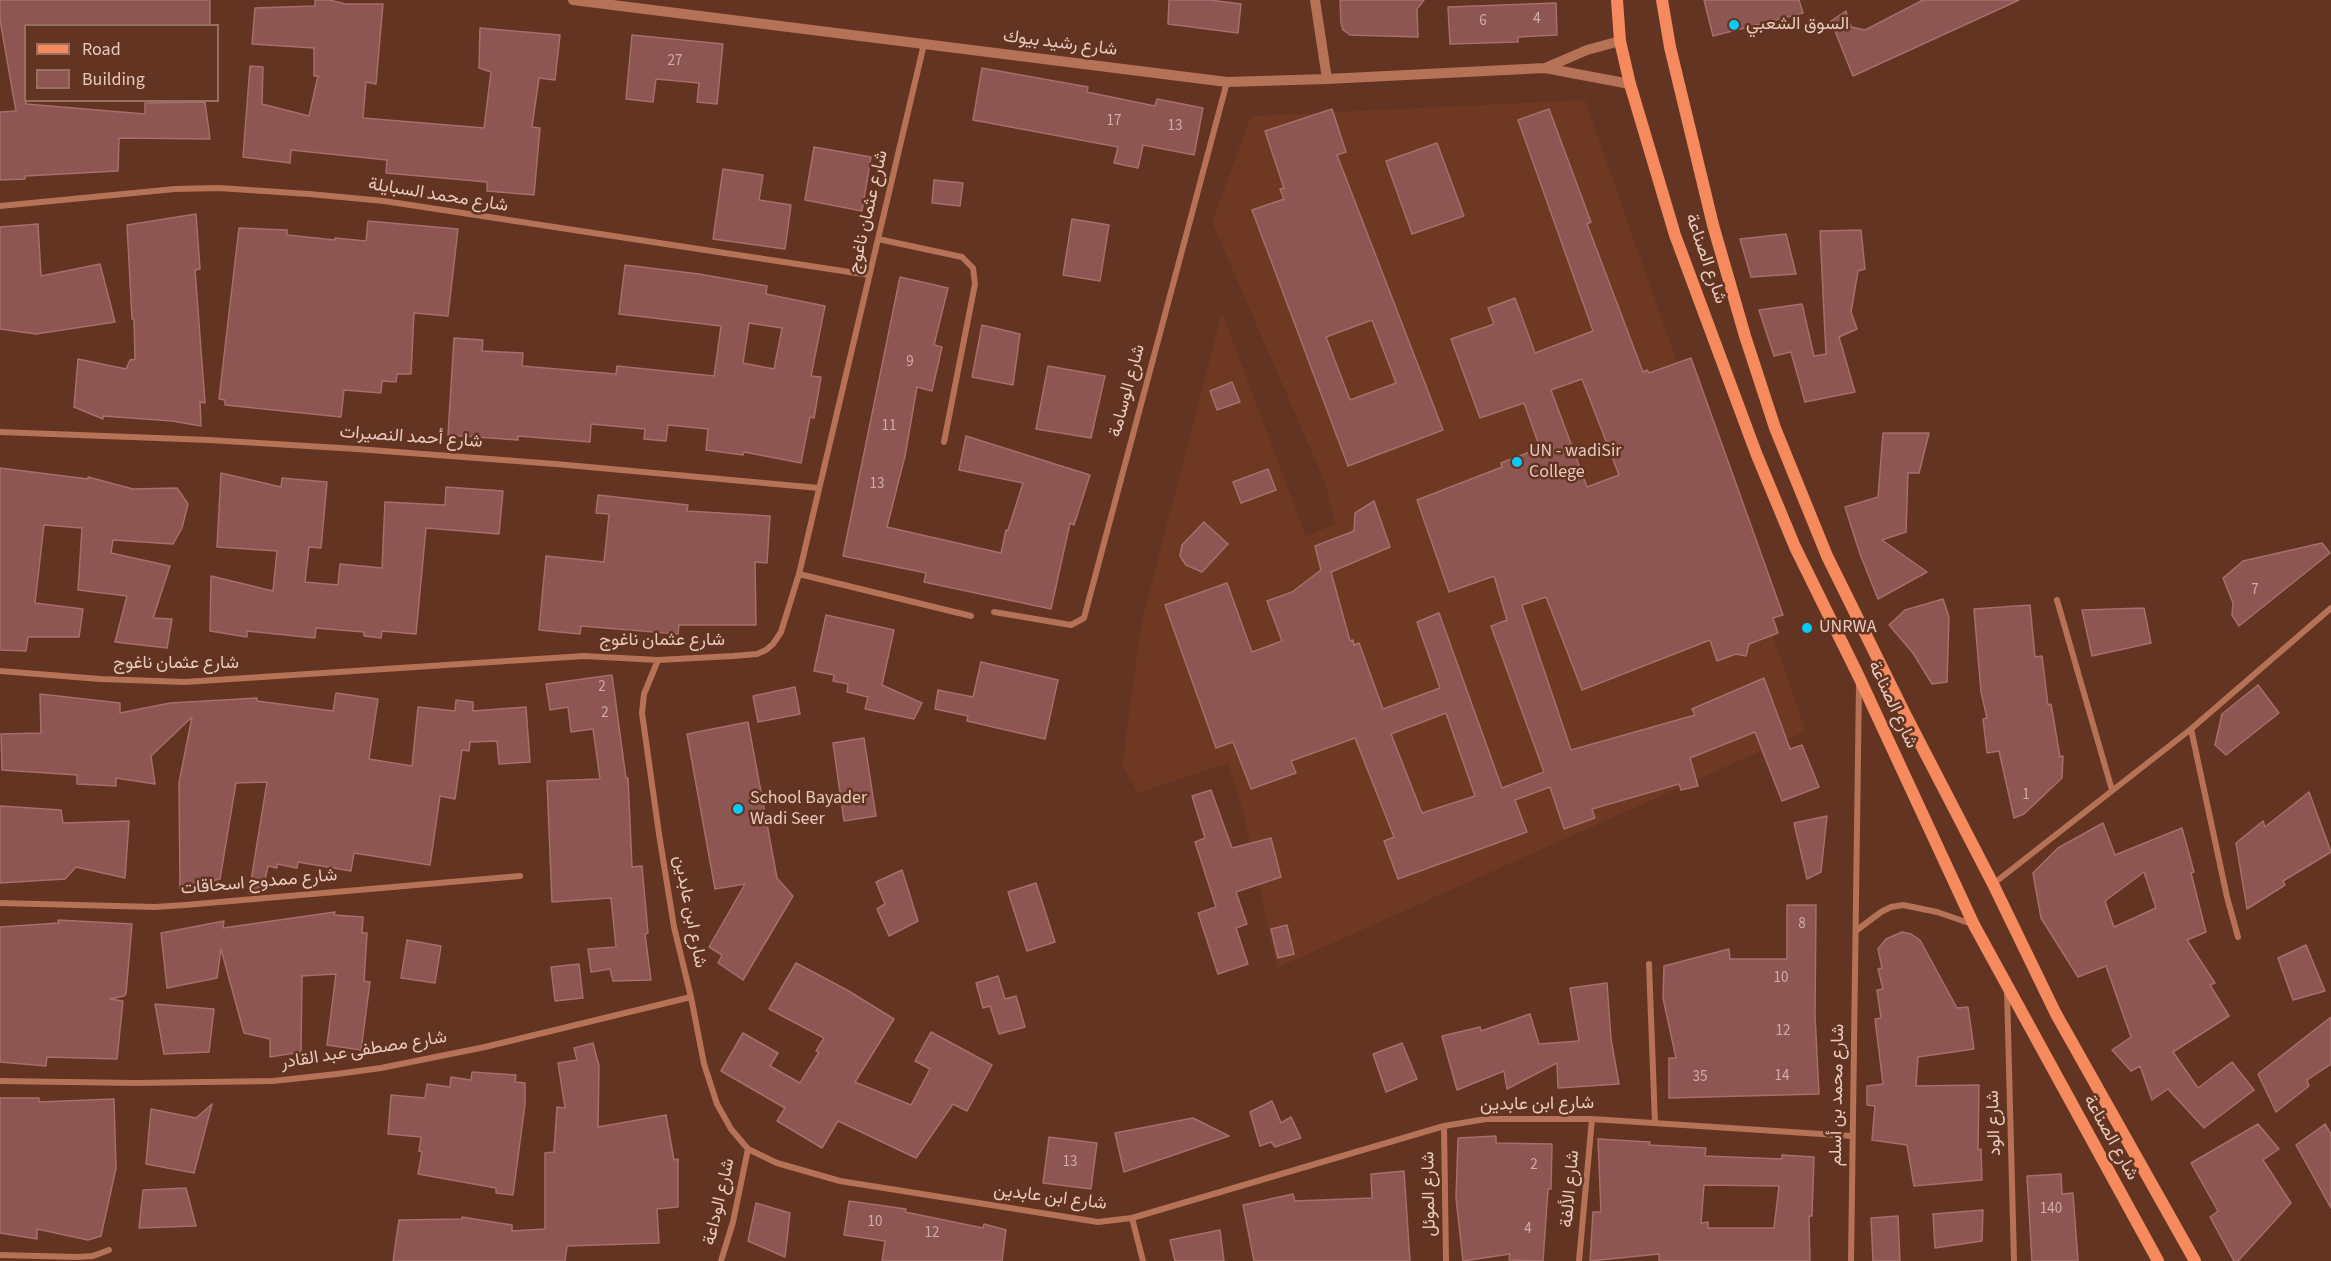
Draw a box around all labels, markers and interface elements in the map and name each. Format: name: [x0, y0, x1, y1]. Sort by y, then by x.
house number: 4: [1533, 11, 1541, 29]
house number: 6: [1479, 13, 1487, 31]
place label: السوق الشعبي: [1746, 14, 1849, 36]
marker: السوق الشعبي: [1727, 18, 1741, 32]
legend: [24, 24, 219, 102]
street label: شارع رشيد بيوك: [1002, 26, 1118, 62]
text: Road: [82, 37, 121, 62]
house number: 27: [668, 53, 682, 71]
text: Building: [82, 67, 145, 92]
house number: 17: [1107, 113, 1121, 131]
house number: 13: [1168, 118, 1182, 136]
street label: شارع عثمان ناغوج: [844, 148, 894, 276]
street label: شارع محمد السبايلة: [367, 174, 509, 218]
street label: شارع الصناعة: [1679, 211, 1731, 307]
street label: شارع الوسامة: [1105, 342, 1151, 440]
house number: 9: [906, 354, 914, 372]
house number: 11: [882, 418, 896, 436]
street label: شارع أحمد النصيرات: [339, 422, 483, 454]
place label: UN - wadiSir College: [1529, 441, 1622, 484]
marker: UN - wadiSir College: [1510, 455, 1524, 469]
house number: 13: [870, 476, 884, 494]
house number: 7: [2251, 582, 2259, 600]
place label: UNRWA: [1819, 617, 1877, 639]
marker: UNRWA: [1800, 621, 1814, 635]
street label: شارع عثمان ناغوج: [599, 630, 725, 652]
street label: شارع عثمان ناغوج: [113, 653, 239, 675]
street label: شارع الصناعة: [1862, 658, 1922, 752]
house number: 2: [598, 679, 606, 697]
house number: 2: [601, 705, 609, 723]
house number: 1: [2022, 787, 2030, 805]
place label: School Bayader Wadi Seer: [750, 788, 867, 830]
marker: School Bayader Wadi Seer: [731, 802, 745, 816]
street label: شارع ابن عابدين: [668, 854, 710, 970]
street label: شارع ممدوح اسحاقات: [180, 865, 338, 901]
house number: 8: [1798, 916, 1806, 934]
house number: 10: [1774, 970, 1788, 988]
house number: 12: [1776, 1023, 1790, 1041]
street label: شارع محمد بن أسلم: [1826, 1024, 1850, 1166]
street label: شارع مصطفى عبد القادر: [279, 1027, 449, 1075]
house number: 14: [1775, 1068, 1789, 1086]
house number: 35: [1693, 1069, 1707, 1087]
street label: شارع الود: [1983, 1090, 2007, 1156]
street label: شارع الصناعة: [2078, 1092, 2142, 1184]
street label: شارع ابن عابدين: [1480, 1093, 1594, 1117]
street label: شارع الألفة: [1557, 1149, 1585, 1229]
street label: شارع الموئل: [1418, 1151, 1442, 1237]
house number: 13: [1063, 1154, 1077, 1172]
street label: شارع الوداعة: [700, 1156, 740, 1248]
house number: 2: [1530, 1157, 1538, 1175]
street label: شارع ابن عابدين: [992, 1180, 1108, 1216]
house number: 140: [2040, 1201, 2062, 1219]
house number: 10: [868, 1214, 882, 1232]
house number: 4: [1524, 1221, 1532, 1239]
house number: 12: [925, 1225, 939, 1243]

